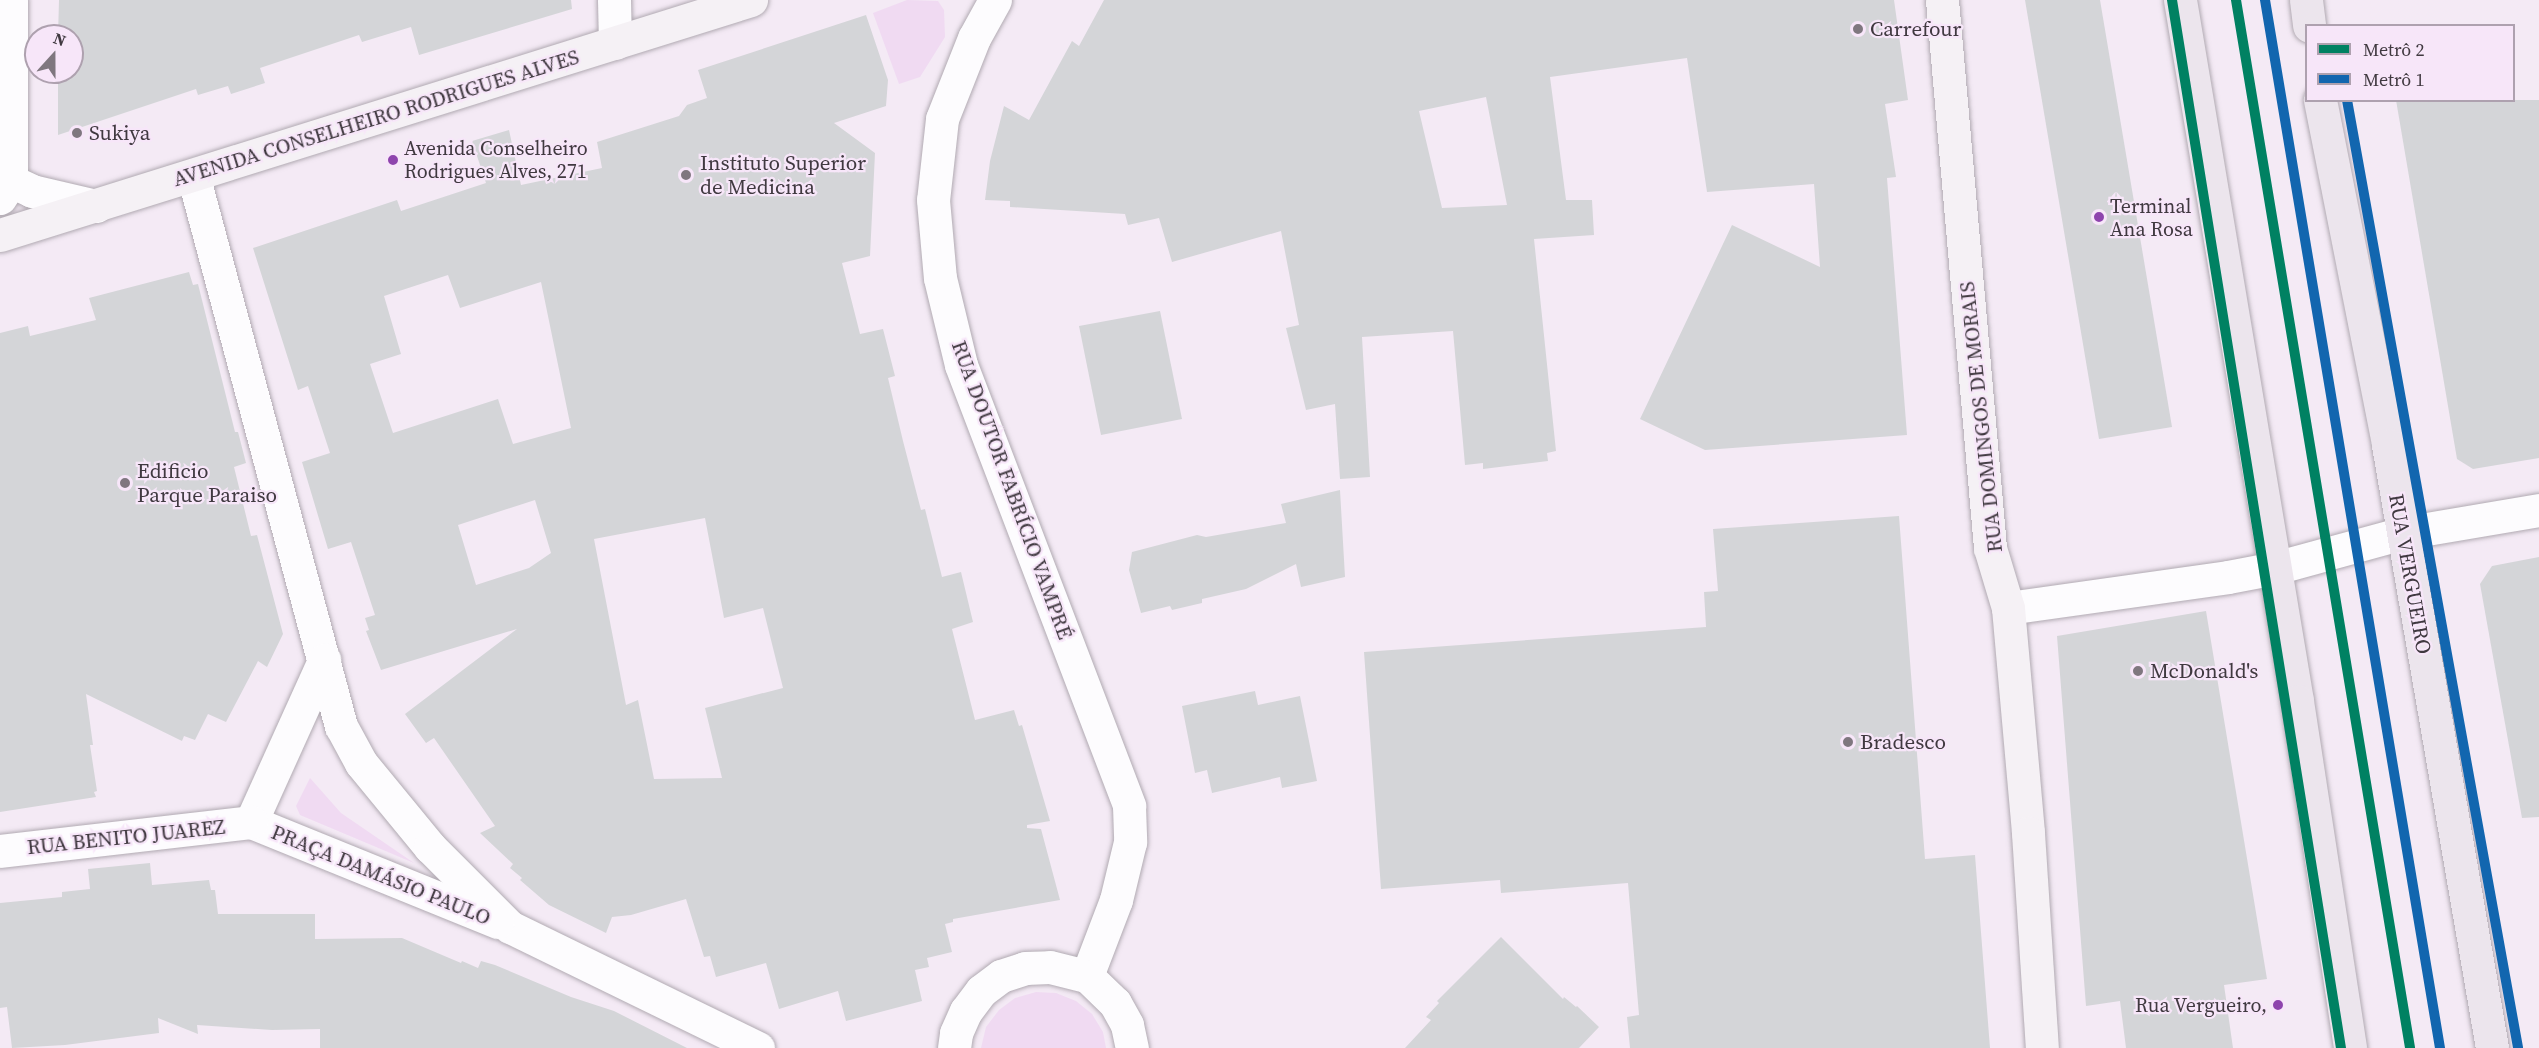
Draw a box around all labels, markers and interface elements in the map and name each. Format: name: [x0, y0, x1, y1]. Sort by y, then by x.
place label: Carrefour: [1870, 16, 1961, 42]
marker: Carrefour: [1851, 22, 1865, 36]
north arrow: [24, 24, 84, 84]
legend: [2305, 24, 2515, 102]
text: N: [50, 27, 69, 51]
text: Metrô 2: [2363, 37, 2424, 62]
street label: AVENIDA CONSELHEIRO RODRIGUES ALVES: [170, 44, 582, 192]
text: Metrô 1: [2363, 67, 2424, 92]
place label: Sukiya: [89, 120, 150, 146]
marker: Sukiya: [70, 126, 84, 140]
place label: Avenida Conselheiro Rodrigues Alves, 271: [404, 136, 588, 183]
place label: Instituto Superior de Medicina: [700, 150, 866, 200]
marker: Avenida Conselheiro Rodrigues Alves, 271: [387, 154, 399, 166]
marker: Instituto Superior de Medicina: [677, 166, 695, 184]
place label: Terminal Ana Rosa: [2110, 194, 2193, 241]
marker: Terminal Ana Rosa: [2093, 211, 2105, 223]
street label: RUA DOMINGOS DE MORAIS: [1954, 280, 2008, 554]
street label: RUA DOUTOR FABRÍCIO VAMPRÉ: [946, 337, 1078, 643]
place label: Edificio Parque Paraiso: [137, 458, 277, 508]
marker: Edificio Parque Paraiso: [118, 476, 132, 490]
street label: RUA VERGUEIRO: [2383, 492, 2437, 656]
place label: McDonald's: [2150, 658, 2258, 684]
marker: McDonald's: [2131, 664, 2145, 678]
place label: Bradesco: [1860, 729, 1946, 755]
marker: Bradesco: [1841, 735, 1855, 749]
street label: RUA BENITO JUAREZ: [26, 814, 226, 860]
street label: PRAÇA DAMÁSIO PAULO: [268, 819, 494, 931]
place label: Rua Vergueiro,: [2134, 993, 2267, 1017]
marker: Rua Vergueiro,: [2272, 999, 2284, 1011]

